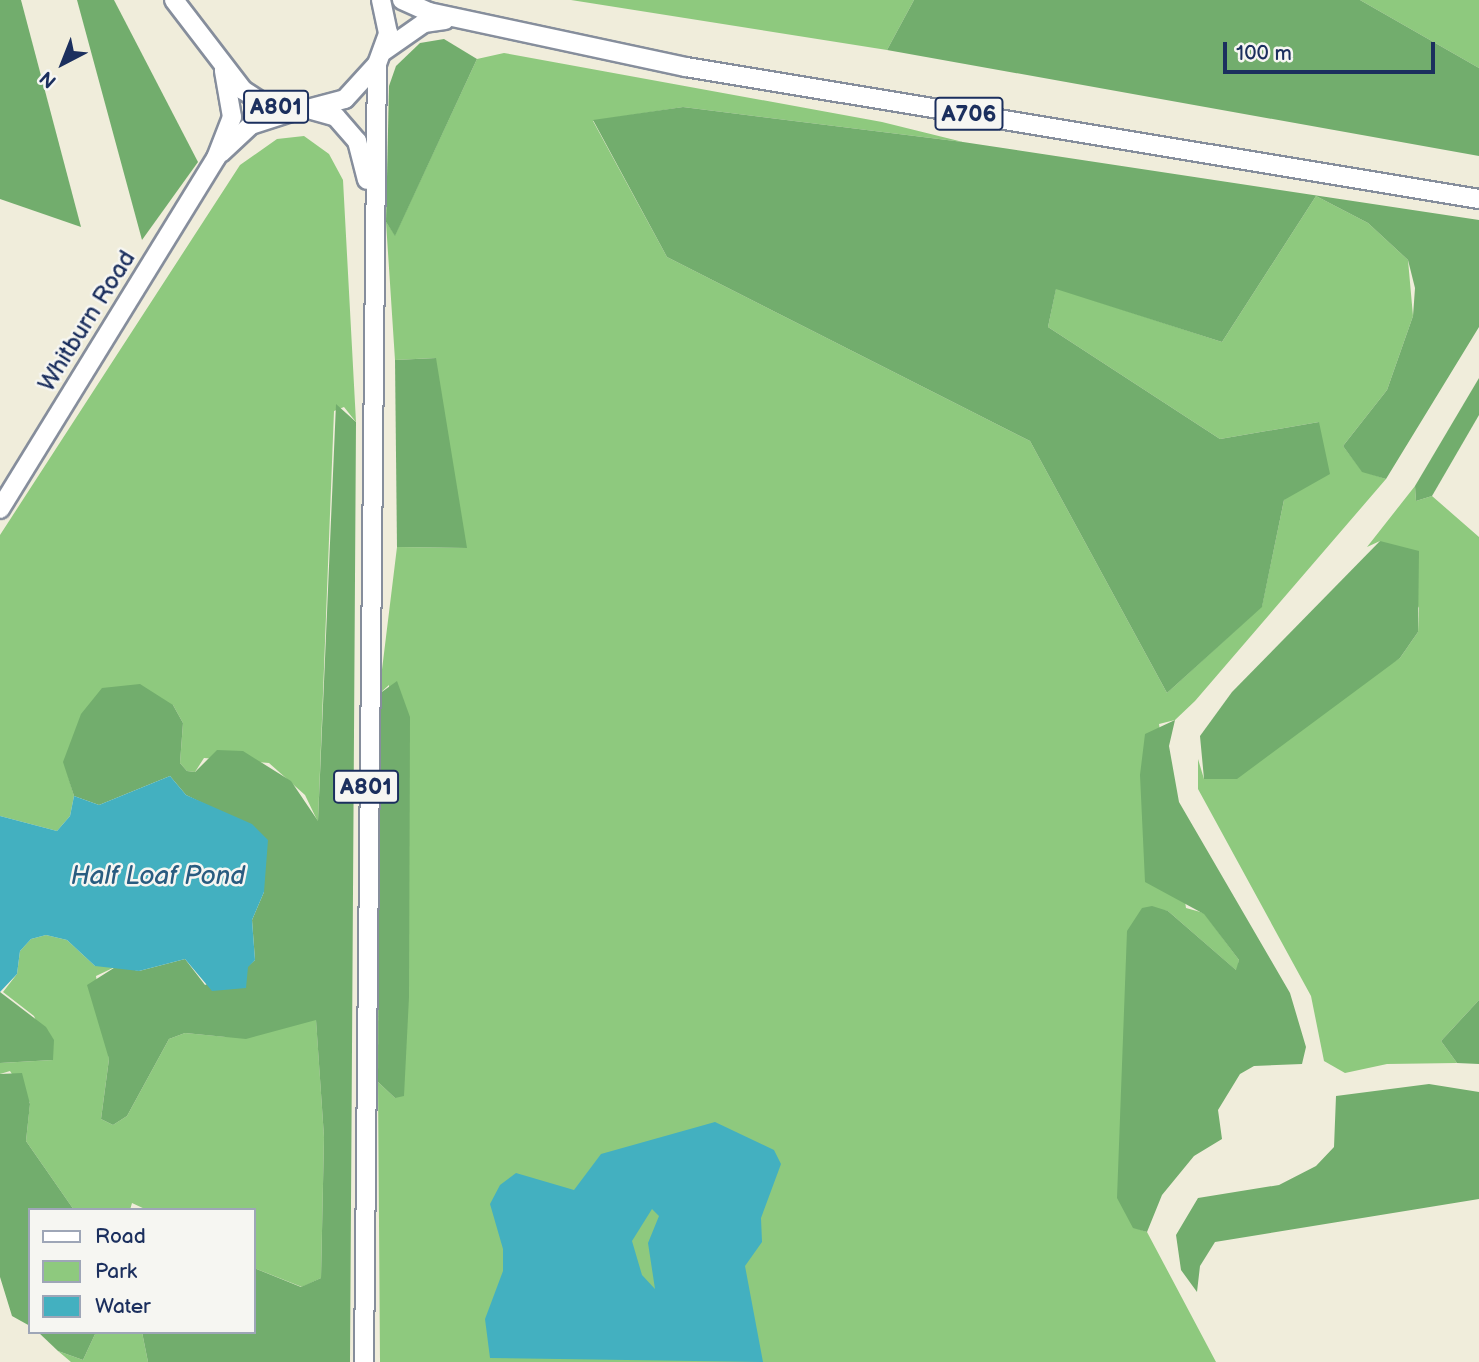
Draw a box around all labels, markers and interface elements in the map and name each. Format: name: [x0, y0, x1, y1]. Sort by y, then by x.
north arrow: [28, 28, 98, 98]
scale bar: [1227, 28, 1439, 72]
text: 100 m: [1236, 41, 1292, 66]
text: N: [36, 66, 62, 92]
road number: A801: [243, 88, 309, 127]
road number: A706: [934, 94, 1004, 134]
street label: Whitburn Road: [32, 245, 142, 397]
road number: A801: [333, 768, 399, 806]
water label: Half Loaf Pond: [71, 861, 245, 893]
legend: [28, 1208, 256, 1334]
text: Road: [95, 1224, 146, 1249]
text: Park: [95, 1259, 137, 1284]
text: Water: [95, 1294, 151, 1319]

